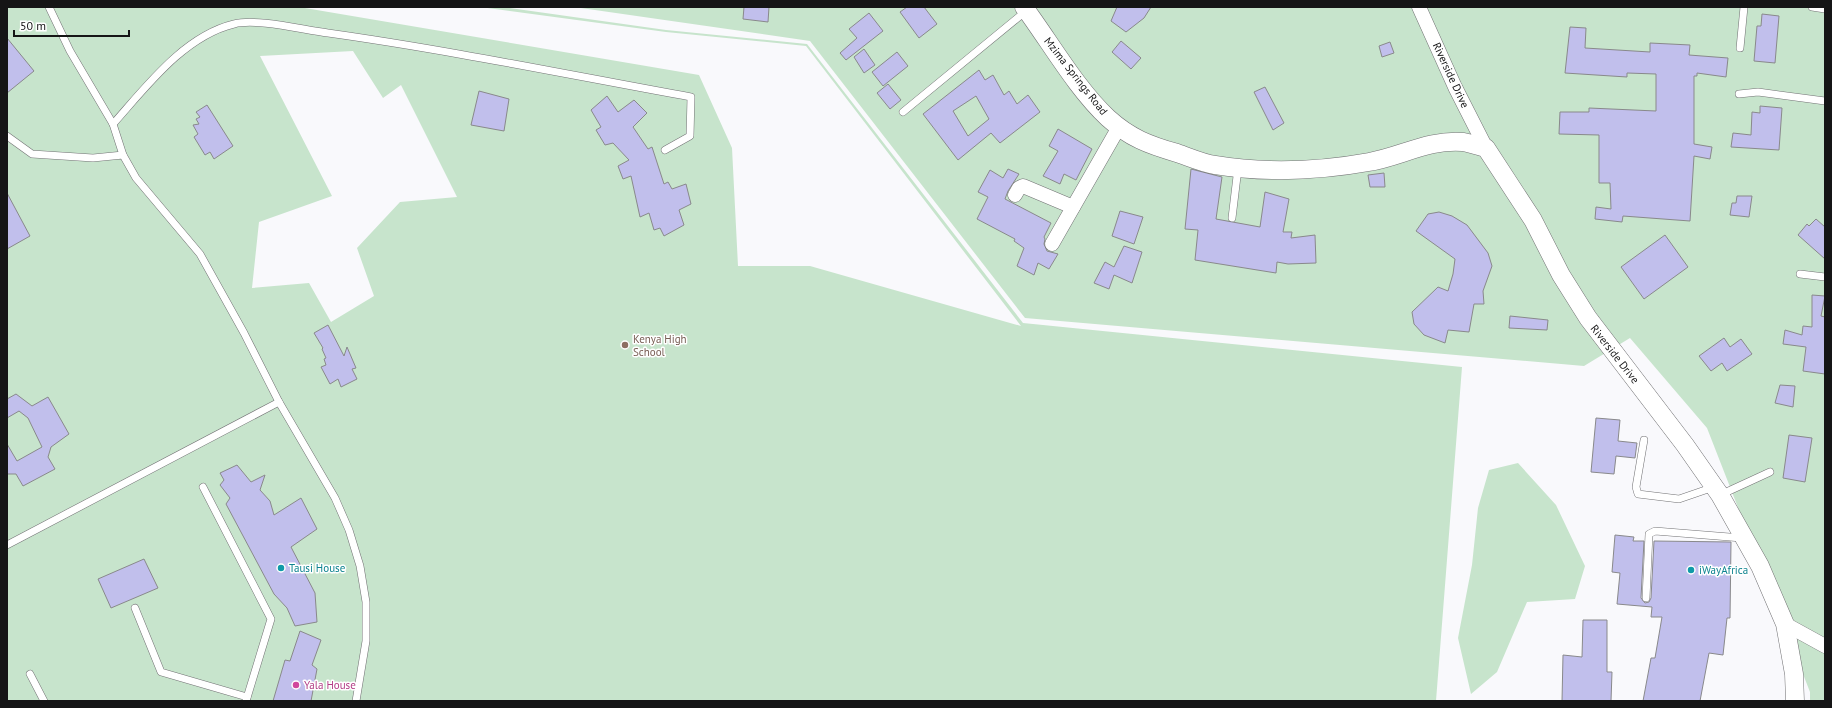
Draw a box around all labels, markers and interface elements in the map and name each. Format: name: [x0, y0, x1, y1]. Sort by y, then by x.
scale bar: [14, 12, 129, 38]
text: 50 m: [20, 18, 46, 33]
street label: Mzima Springs Road: [1041, 34, 1111, 118]
street label: Riverside Drive: [1430, 40, 1472, 110]
street label: Riverside Drive: [1588, 322, 1643, 386]
place label: Kenya High School: [633, 332, 687, 359]
marker: Kenya High School: [620, 340, 630, 350]
place label: Tausi House: [289, 561, 346, 575]
marker: Tausi House: [276, 563, 286, 573]
place label: iWayAfrica: [1699, 563, 1748, 577]
marker: iWayAfrica: [1686, 565, 1696, 575]
place label: Yala House: [304, 678, 356, 692]
marker: Yala House: [291, 680, 301, 690]

